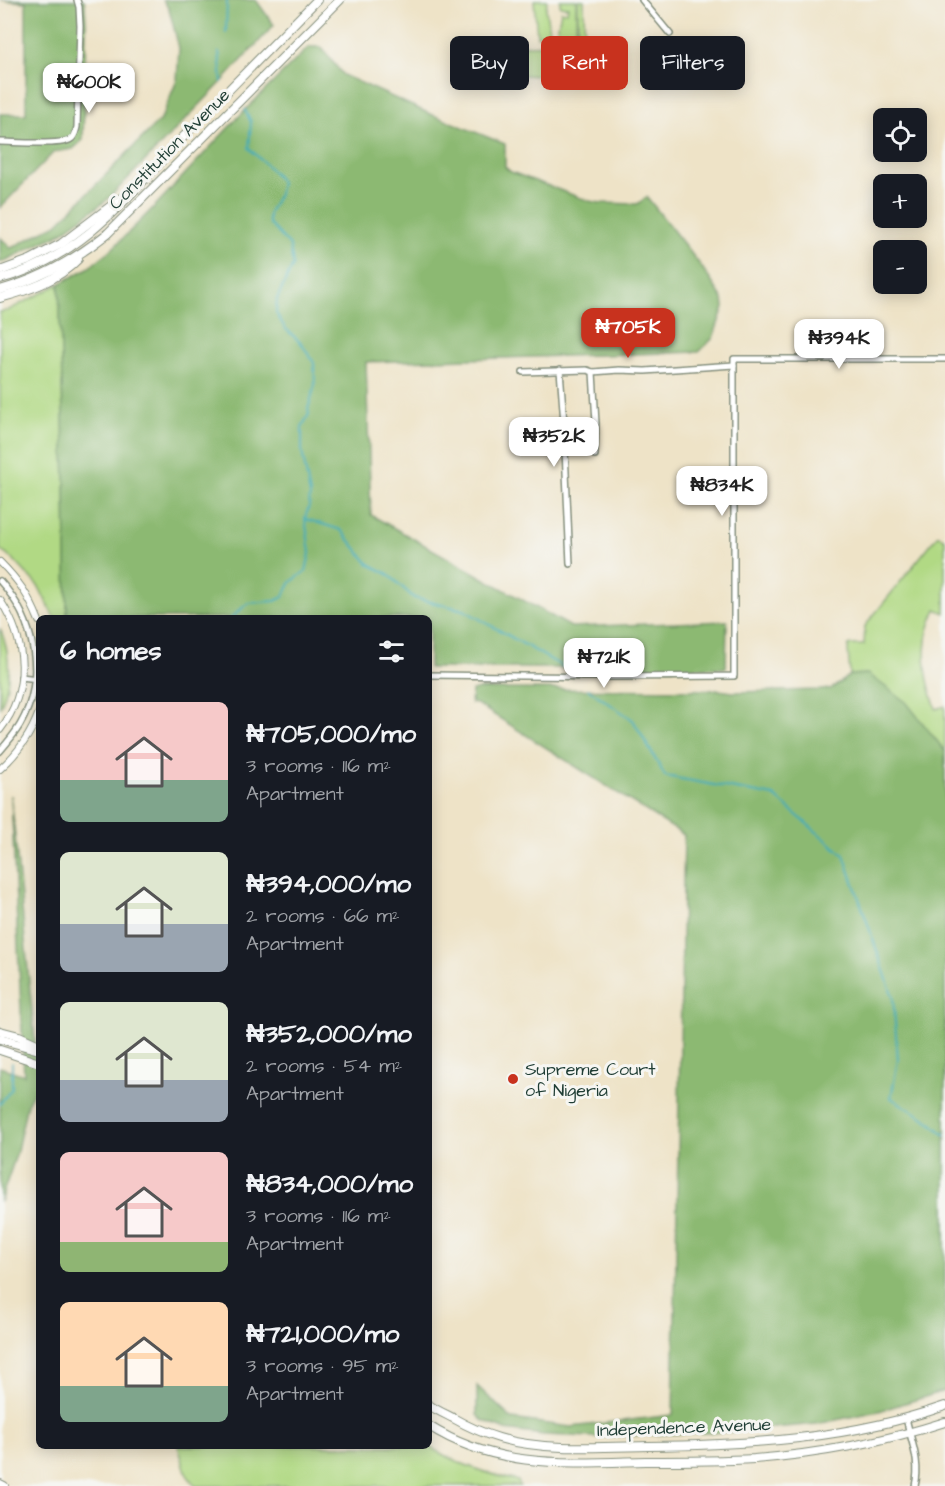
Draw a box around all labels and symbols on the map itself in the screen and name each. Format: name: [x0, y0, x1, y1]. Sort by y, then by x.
pin: ₦600K: [47, 63, 131, 114]
street label: Constitution Avenue: [103, 83, 236, 216]
pin: ₦705K: [586, 308, 670, 359]
pin: ₦394K: [797, 319, 881, 370]
pin: ₦352K: [512, 417, 596, 468]
pin: ₦834K: [680, 466, 764, 517]
pin: ₦721K: [562, 638, 646, 689]
place label: Supreme Court of Nigeria: [525, 1057, 656, 1104]
marker: Supreme Court of Nigeria: [506, 1072, 520, 1086]
street label: Independence Avenue: [597, 1412, 772, 1443]

